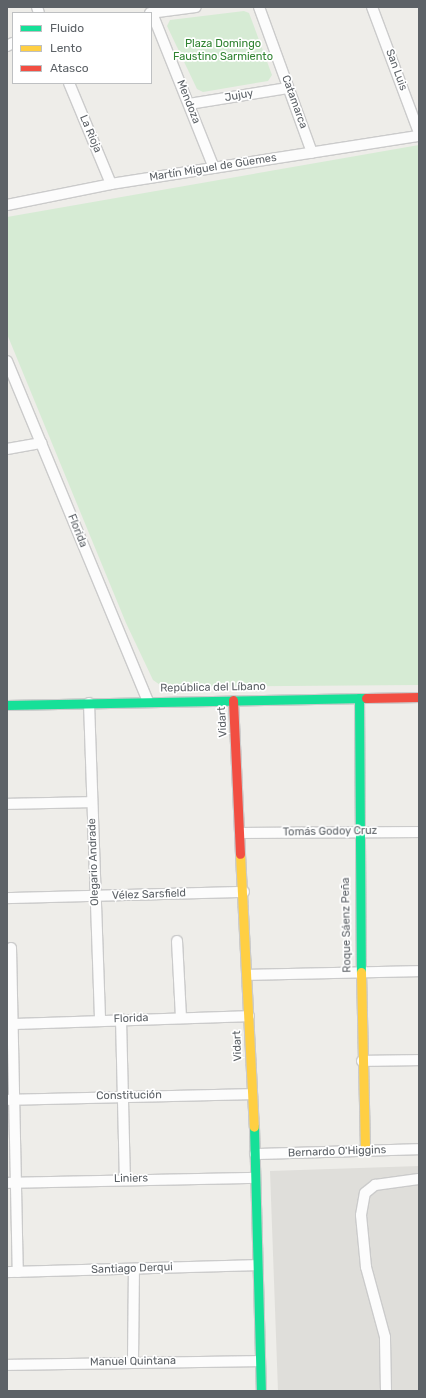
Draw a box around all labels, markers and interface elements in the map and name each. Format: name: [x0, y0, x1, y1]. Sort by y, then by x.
legend: [12, 12, 152, 84]
text: Fluido: [50, 21, 84, 35]
park label: Plaza Domingo Faustino Sarmiento: [173, 38, 273, 64]
text: Lento: [50, 41, 82, 55]
street label: San Luis: [382, 47, 410, 93]
text: Atasco: [50, 61, 89, 75]
street label: Catamarca: [278, 74, 310, 130]
street label: Mendoza: [173, 78, 203, 126]
street label: Jujuy: [224, 87, 254, 105]
street label: La Rioja: [76, 113, 104, 155]
street label: Martín Miguel de Güemes: [148, 151, 278, 185]
street label: Florida: [64, 512, 90, 550]
street label: República del Líbano: [160, 680, 266, 696]
street label: Vidart: [216, 706, 230, 738]
street label: Olegario Andrade: [86, 818, 102, 906]
street label: Tomás Godoy Cruz: [283, 825, 377, 839]
street label: Roque Sáenz Peña: [340, 877, 354, 973]
street label: Vélez Sarsfield: [112, 887, 186, 903]
street label: Florida: [113, 1012, 149, 1026]
street label: Vidart: [231, 1030, 245, 1062]
street label: Constitución: [96, 1089, 162, 1103]
street label: Bernardo O'Higgins: [288, 1144, 386, 1160]
street label: Liniers: [114, 1172, 148, 1186]
street label: Santiago Derqui: [91, 1261, 173, 1277]
street label: Manuel Quintana: [90, 1355, 176, 1369]

